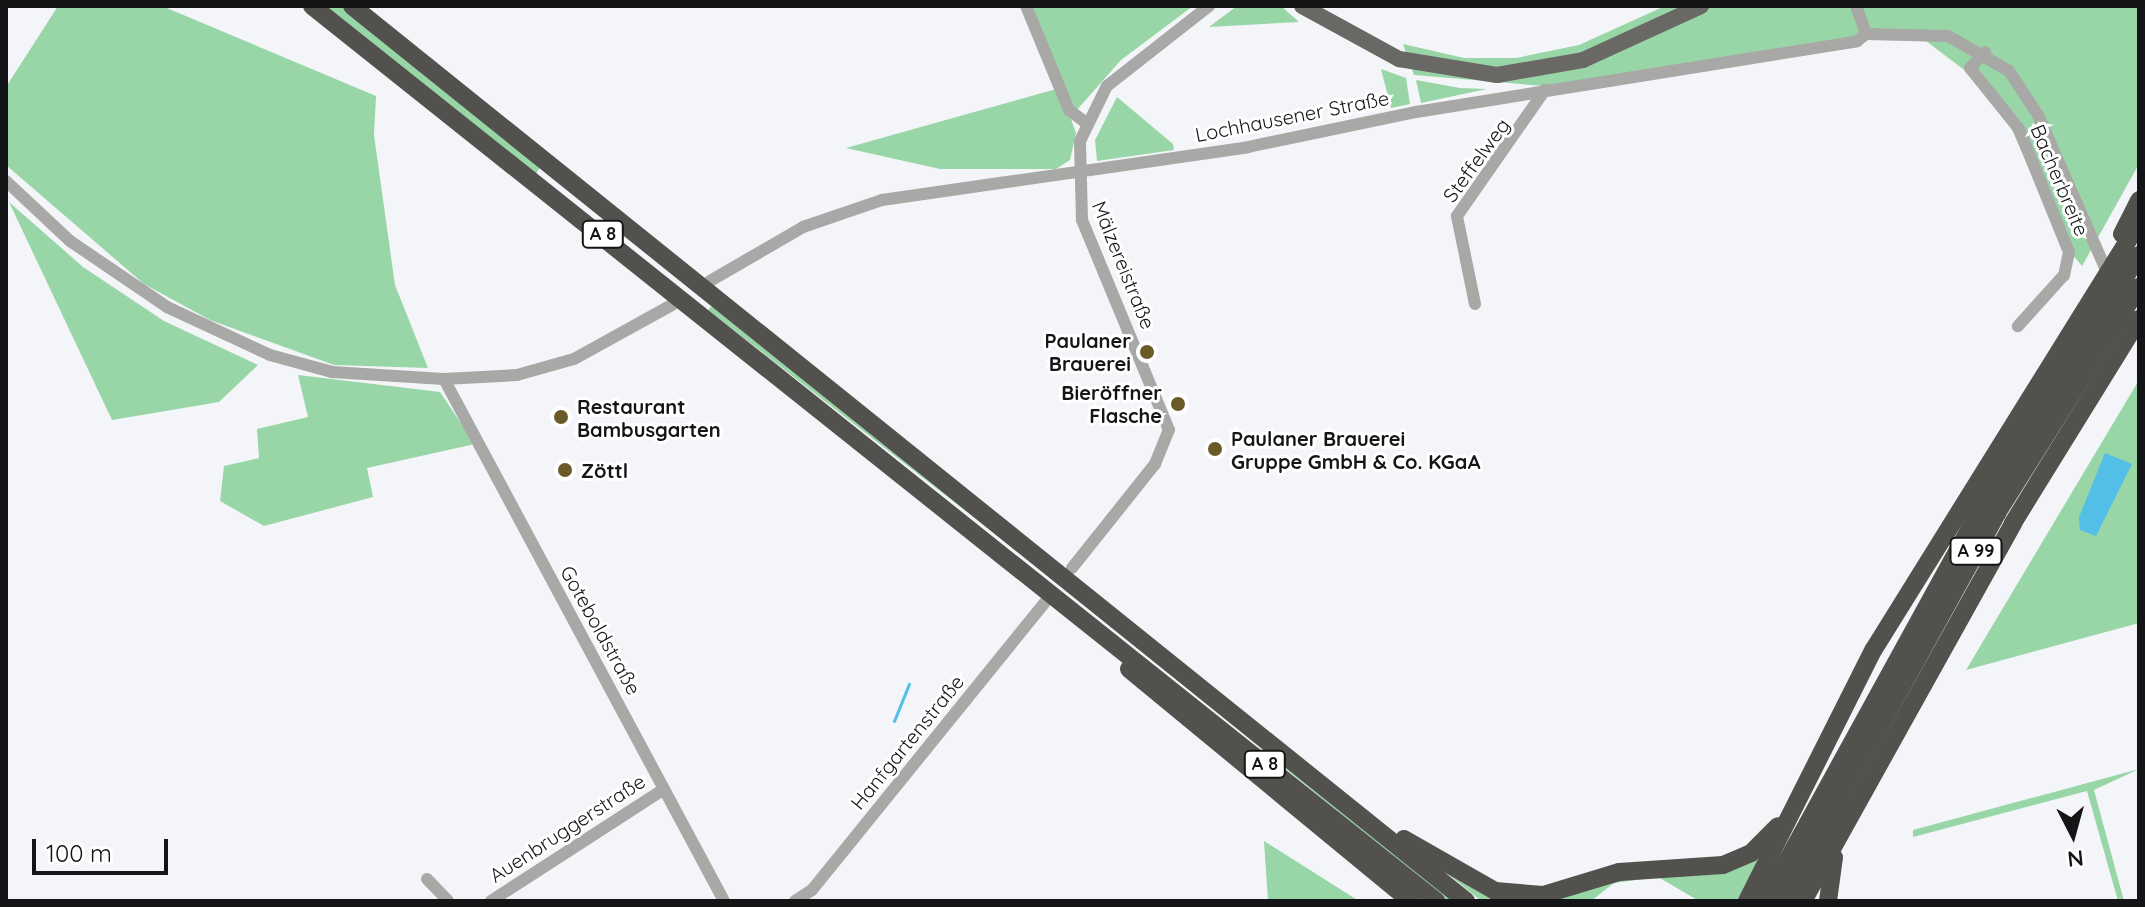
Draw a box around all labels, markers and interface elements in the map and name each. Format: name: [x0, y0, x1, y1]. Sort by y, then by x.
street label: Lochhausener Straße: [1193, 85, 1391, 147]
street label: Steffelweg: [1438, 113, 1514, 207]
street label: Bacherbreite: [2026, 121, 2094, 239]
street label: Mälzereistraße: [1087, 197, 1161, 333]
road number: A 8: [581, 220, 625, 248]
place label: Paulaner Brauerei: [1045, 328, 1131, 375]
marker: Paulaner Brauerei: [1138, 343, 1156, 361]
place label: Bieröffner Flasche: [1061, 380, 1162, 427]
place label: Restaurant Bambusgarten: [577, 394, 721, 441]
marker: Bieröffner Flasche: [1169, 395, 1187, 413]
marker: Restaurant Bambusgarten: [552, 408, 570, 426]
place label: Paulaner Brauerei Gruppe GmbH & Co. KGaA: [1231, 426, 1481, 473]
marker: Paulaner Brauerei Gruppe GmbH & Co. KGaA: [1206, 440, 1224, 458]
place label: Zöttl: [581, 458, 628, 482]
marker: Zöttl: [556, 461, 574, 479]
road number: A 99: [1948, 537, 2004, 565]
street label: Goteboldstraße: [556, 561, 646, 699]
street label: Hanfgartenstraße: [845, 670, 969, 814]
road number: A 8: [1243, 750, 1287, 778]
street label: Auenbruggerstraße: [485, 769, 649, 887]
north arrow: [2033, 795, 2113, 875]
scale bar: [36, 823, 172, 873]
text: 100 m: [46, 838, 112, 868]
text: N: [2066, 844, 2085, 874]

